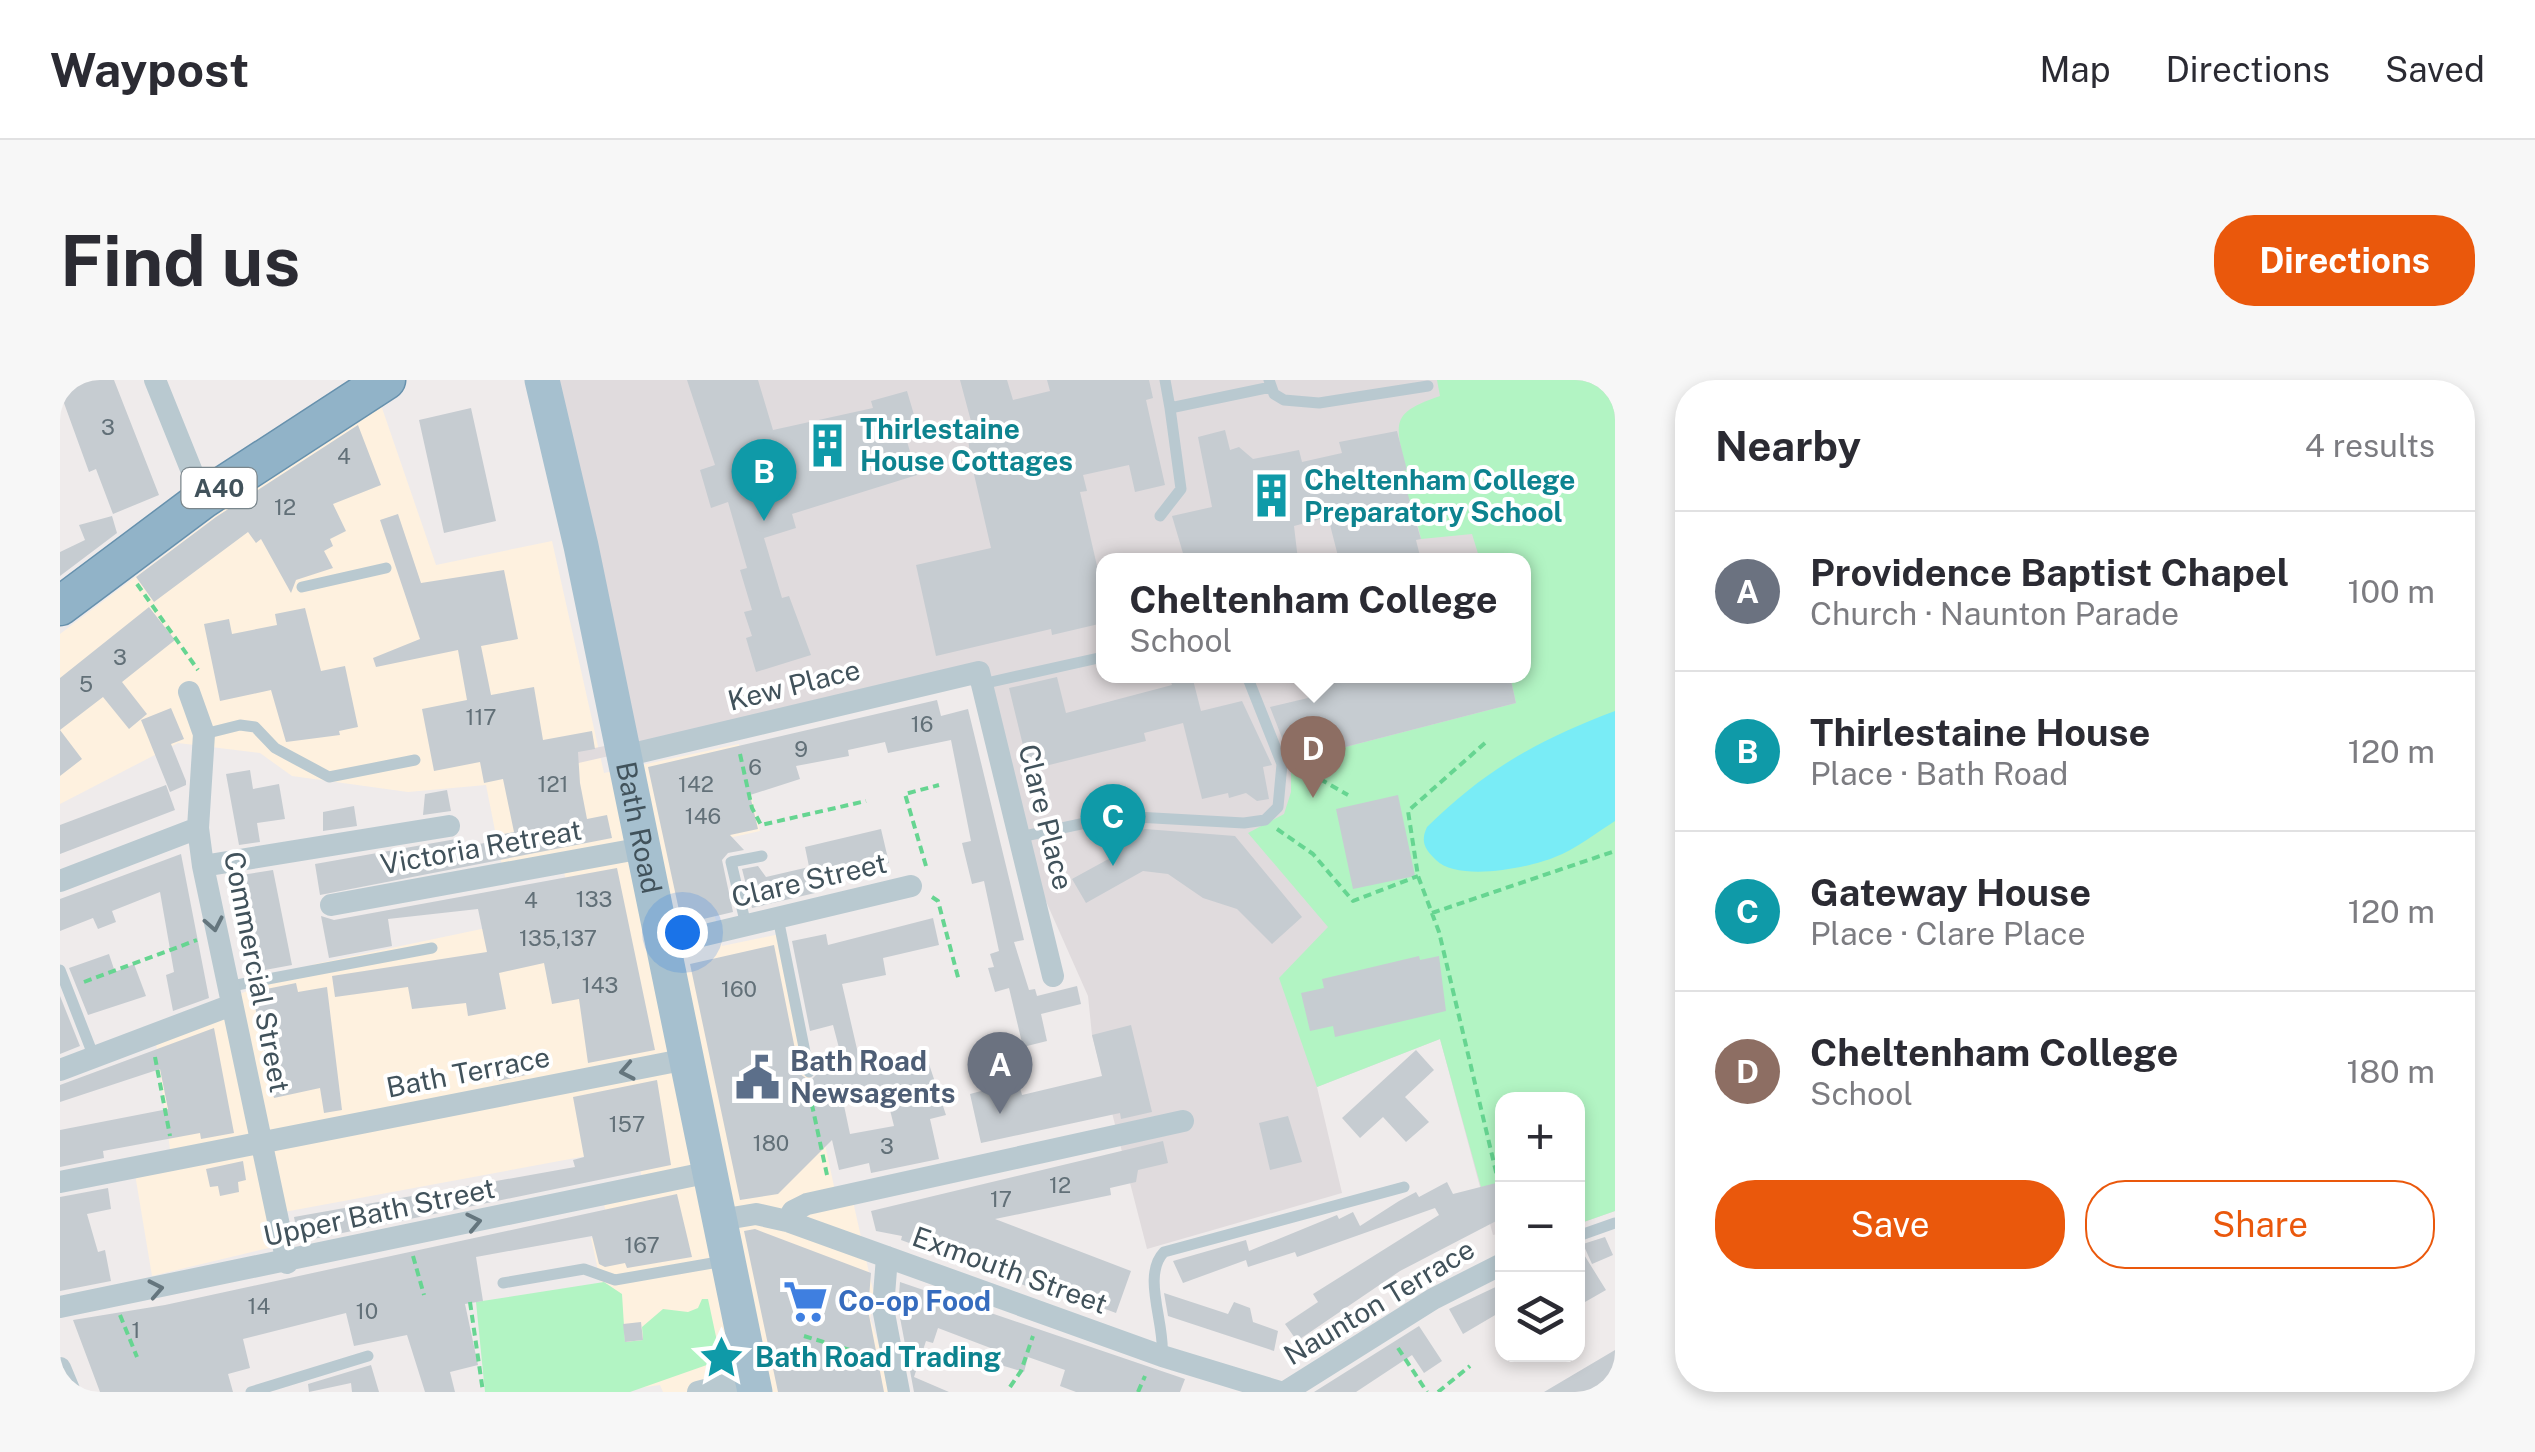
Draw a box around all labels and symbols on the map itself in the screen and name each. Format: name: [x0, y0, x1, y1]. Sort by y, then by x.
place label: Thirlestaine House Cottages: [860, 412, 1073, 477]
house number: 3: [101, 414, 115, 440]
building icon: Thirlestaine House Cottages: [803, 421, 851, 469]
pin: B: [732, 438, 796, 521]
house number: 4: [337, 443, 351, 469]
place label: Cheltenham College Preparatory School: [1304, 463, 1575, 528]
road number: A40: [182, 468, 256, 508]
building icon: Cheltenham College Preparatory School: [1247, 472, 1295, 520]
house number: 12: [274, 494, 296, 520]
house number: 3: [113, 644, 127, 670]
street label: Kew Place: [724, 652, 863, 717]
house number: 5: [79, 671, 93, 697]
house number: 117: [465, 704, 497, 730]
house number: 16: [911, 711, 933, 737]
pin: D: [1280, 716, 1346, 798]
house number: 9: [794, 736, 808, 762]
street label: Clare Place: [1012, 741, 1081, 893]
house number: 6: [748, 754, 762, 780]
street label: Bath Road: [610, 759, 669, 896]
house number: 121: [537, 771, 569, 797]
house number: 142: [678, 771, 714, 797]
pin: C: [1080, 784, 1146, 866]
house number: 146: [685, 803, 721, 829]
street label: Victoria Retreat: [378, 813, 584, 880]
street label: Clare Street: [728, 846, 890, 913]
street label: Commercial Street: [218, 849, 297, 1095]
house number: 133: [576, 886, 612, 912]
house number: 4: [524, 887, 538, 913]
your location: [657, 907, 708, 958]
one-way arrow: [203, 916, 224, 932]
house number: 135,137: [519, 925, 597, 951]
house number: 143: [582, 972, 618, 998]
house number: 160: [721, 976, 757, 1002]
pin: A: [968, 1032, 1032, 1114]
street label: Bath Terrace: [383, 1039, 552, 1104]
place label: Bath Road Newsagents: [790, 1044, 955, 1109]
public building icon: Bath Road Newsagents: [733, 1053, 781, 1101]
one-way arrow: [619, 1060, 636, 1081]
house number: 157: [609, 1111, 645, 1137]
house number: 180: [753, 1130, 789, 1156]
house number: 3: [880, 1133, 894, 1159]
street label: Upper Bath Street: [260, 1171, 498, 1252]
house number: 12: [1049, 1172, 1071, 1198]
house number: 17: [990, 1186, 1012, 1212]
one-way arrow: [465, 1213, 482, 1234]
street label: Exmouth Street: [908, 1219, 1112, 1320]
house number: 167: [624, 1232, 660, 1258]
street label: Naunton Terrace: [1278, 1232, 1480, 1371]
supermarket icon: Co-op Food: [781, 1277, 829, 1325]
one-way arrow: [147, 1279, 164, 1300]
place label: Co-op Food: [838, 1284, 991, 1317]
house number: 14: [248, 1293, 271, 1319]
house number: 10: [356, 1298, 378, 1324]
house number: 1: [132, 1317, 140, 1343]
place icon: Bath Road Trading: [698, 1333, 746, 1381]
place label: Bath Road Trading: [755, 1340, 1001, 1373]

